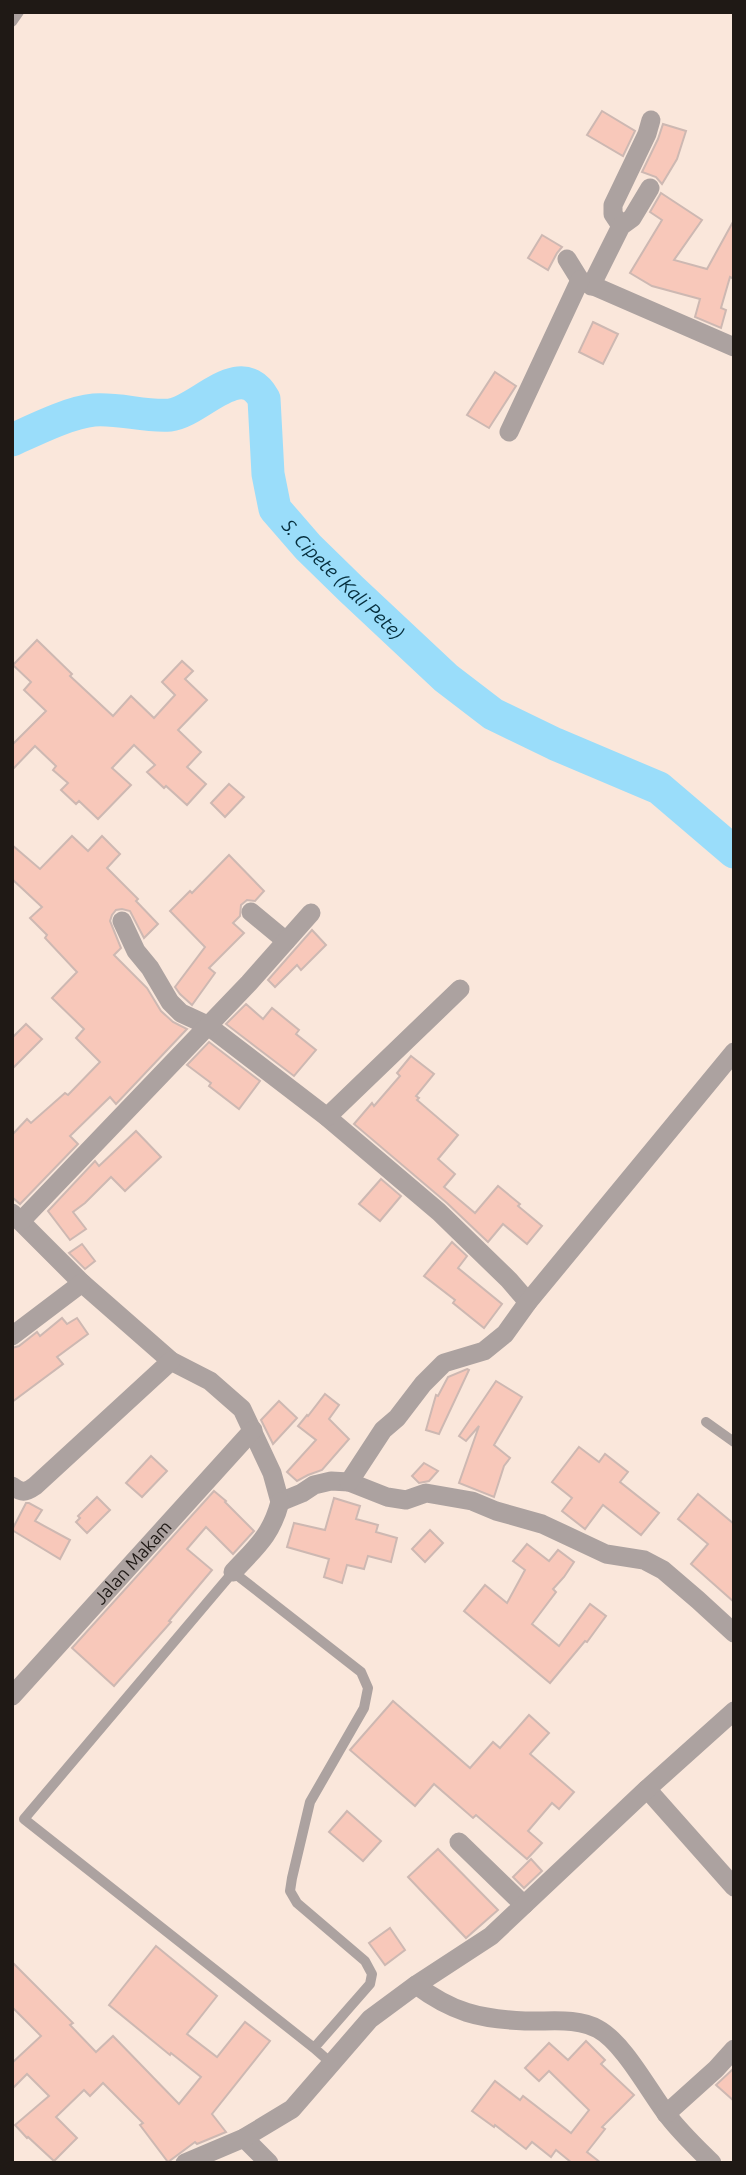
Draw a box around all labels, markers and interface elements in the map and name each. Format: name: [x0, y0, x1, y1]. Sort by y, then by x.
water label: S. Cipete (Kali Pete): [277, 514, 409, 644]
street label: Jalan Makam: [89, 1516, 175, 1608]

